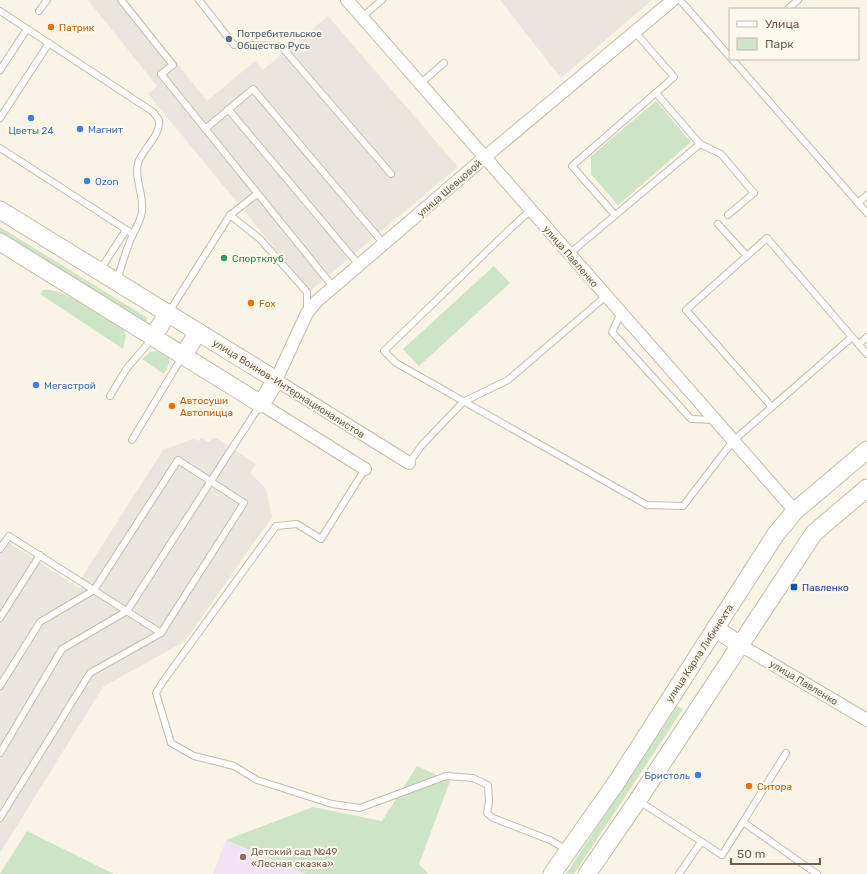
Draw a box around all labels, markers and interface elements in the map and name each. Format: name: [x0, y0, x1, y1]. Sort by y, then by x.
legend: [729, 8, 859, 60]
text: Улица: [765, 17, 799, 31]
marker: Патрик: [46, 22, 56, 32]
place label: Патрик: [59, 22, 95, 34]
place label: Потребительское Общество Русь: [237, 28, 322, 52]
marker: Потребительское Общество Русь: [224, 34, 234, 44]
text: Парк: [765, 37, 794, 51]
marker: Цветы 24: [26, 113, 36, 123]
marker: Магнит: [75, 124, 85, 134]
place label: Магнит: [88, 124, 123, 136]
place label: Цветы 24: [8, 125, 54, 137]
street label: улица Шевцовой: [415, 158, 484, 220]
marker: Ozon: [82, 176, 92, 186]
place label: Ozon: [95, 176, 119, 188]
street label: улица Павленко: [540, 223, 600, 290]
marker: Спортклуб: [219, 253, 229, 263]
place label: Спортклуб: [232, 253, 284, 265]
marker: Fox: [246, 298, 256, 308]
place label: Fox: [259, 298, 276, 310]
street label: улица Воинов-Интернационалистов: [210, 337, 367, 441]
marker: Мегастрой: [31, 380, 41, 390]
place label: Мегастрой: [44, 380, 96, 392]
place label: Автосуши Автопицца: [180, 395, 233, 419]
marker: Автосуши Автопицца: [167, 401, 177, 411]
marker: Павленко: [789, 582, 799, 592]
place label: Павленко: [802, 582, 849, 594]
street label: улица Карла Либкнехта: [664, 602, 736, 705]
street label: улица Павленко: [767, 658, 840, 708]
place label: Бристоль: [644, 770, 690, 782]
marker: Бристоль: [693, 770, 703, 780]
marker: Ситора: [744, 781, 754, 791]
place label: Ситора: [757, 781, 792, 793]
scale bar: [731, 840, 820, 866]
place label: Детский сад №49 «Лесная сказка»: [251, 846, 337, 870]
text: 50 m: [737, 847, 765, 861]
marker: Детский сад №49 «Лесная сказка»: [238, 852, 248, 862]

